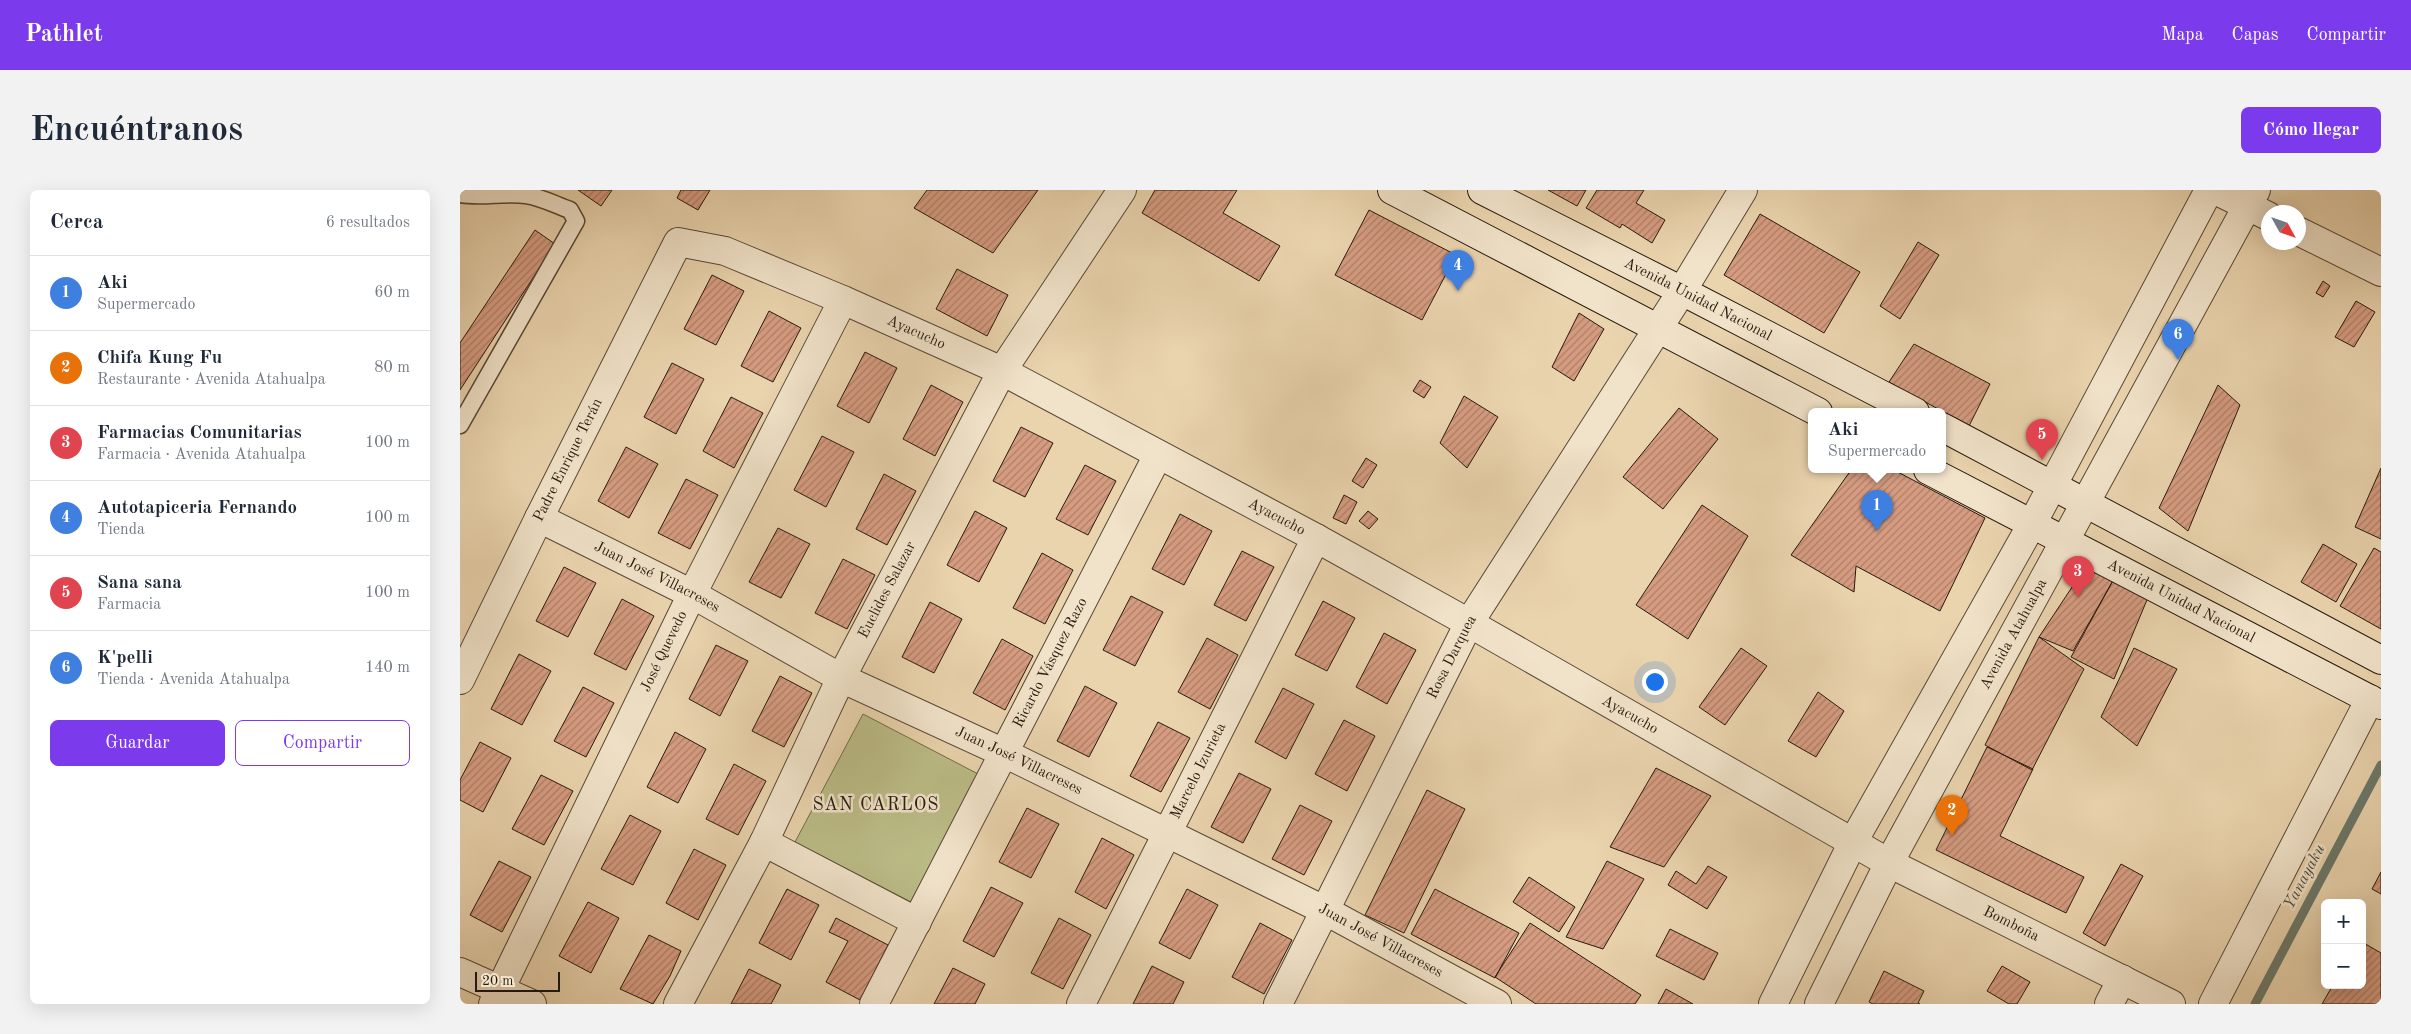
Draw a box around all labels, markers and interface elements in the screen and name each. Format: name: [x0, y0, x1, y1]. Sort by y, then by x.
text: Pathlet: [25, 23, 103, 47]
text: Mapa: [2161, 26, 2204, 44]
text: Capas: [2232, 26, 2279, 44]
text: Compartir: [2307, 26, 2386, 44]
button: Cómo llegar: [2241, 107, 2381, 153]
text: Encuéntranos: [30, 113, 243, 148]
north arrow: [2261, 205, 2306, 250]
text: Cerca: [50, 212, 103, 233]
text: 6 resultados: [326, 215, 410, 231]
pin: 4: [1442, 250, 1474, 291]
street label: Avenida Unidad Nacional: [1621, 255, 1774, 344]
text: Aki: [97, 274, 128, 293]
text: 1: [61, 285, 71, 301]
text: 60 m: [374, 285, 410, 301]
text: Supermercado: [97, 297, 195, 313]
street label: Ayacucho: [885, 313, 948, 352]
pin: 6: [2162, 319, 2194, 360]
text: Chifa Kung Fu: [97, 349, 222, 368]
text: 2: [61, 360, 71, 376]
text: 80 m: [374, 360, 410, 376]
text: Restaurante · Avenida Atahualpa: [97, 372, 326, 388]
street label: Padre Enrique Terán: [531, 396, 605, 524]
popup: [1808, 408, 1946, 473]
pin: 5: [2026, 419, 2058, 460]
text: Aki: [1828, 421, 1858, 440]
text: Farmacias Comunitarias: [97, 424, 302, 443]
text: 3: [61, 435, 71, 451]
text: 100 m: [365, 435, 410, 451]
text: Supermercado: [1828, 444, 1926, 460]
text: Farmacia · Avenida Atahualpa: [97, 447, 306, 463]
pin: 1: [1861, 490, 1893, 531]
street label: Ayacucho: [1245, 496, 1308, 538]
text: Autotapiceria Fernando: [97, 499, 297, 518]
text: 4: [61, 510, 71, 526]
text: 100 m: [365, 510, 410, 526]
text: Tienda: [97, 522, 145, 538]
street label: Juan José Villacreses: [592, 539, 722, 616]
street label: Euclides Salazar: [856, 539, 919, 641]
pin: 3: [2062, 556, 2094, 597]
street label: Avenida Unidad Nacional: [2105, 557, 2257, 646]
text: Sana sana: [97, 574, 182, 593]
street label: Avenida Atahualpa: [1978, 576, 2050, 692]
text: 5: [61, 585, 71, 601]
text: 100 m: [365, 585, 410, 601]
street label: Ricardo Vásquez Razo: [1011, 595, 1090, 730]
text: Farmacia: [97, 597, 161, 613]
street label: José Quevedo: [638, 608, 690, 694]
street label: Rosa Darquea: [1425, 612, 1480, 701]
text: K'pelli: [97, 649, 153, 668]
text: 6: [61, 660, 71, 676]
text: 140 m: [365, 660, 410, 676]
your location: [1642, 669, 1668, 695]
text: Tienda · Avenida Atahualpa: [97, 672, 290, 688]
street label: Ayacucho: [1599, 693, 1661, 737]
button: Guardar: [50, 720, 225, 766]
button: Compartir: [235, 720, 410, 766]
street label: Marcelo Izurieta: [1168, 720, 1229, 822]
street label: Juan José Villacreses: [953, 724, 1085, 798]
pin: 2: [1936, 795, 1968, 836]
district label: SAN CARLOS: [813, 796, 939, 814]
water label: Yanayaku: [2281, 842, 2329, 912]
map controls: [2321, 899, 2366, 989]
button: +: [2321, 899, 2366, 944]
street label: Juan José Villacreses: [1316, 901, 1445, 980]
street label: Bomboña: [1981, 904, 2042, 945]
button: −: [2321, 944, 2366, 989]
scale bar: [475, 969, 560, 992]
text: 20 m: [482, 974, 513, 988]

